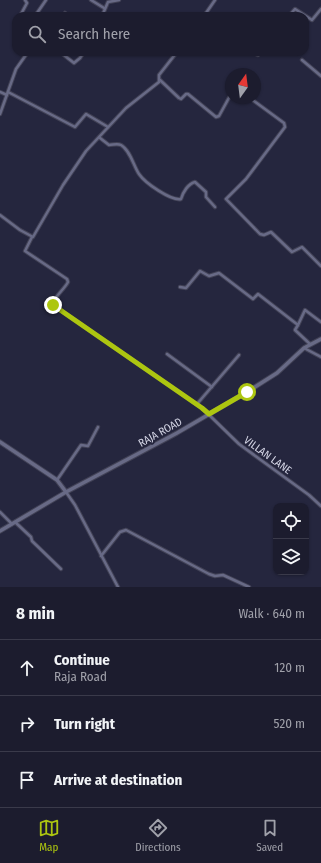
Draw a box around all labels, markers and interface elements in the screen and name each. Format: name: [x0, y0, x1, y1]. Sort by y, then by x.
search box: [12, 12, 309, 56]
icon: search: [26, 23, 48, 45]
text: Search here: [58, 25, 130, 43]
north arrow: [225, 68, 261, 104]
route end: [44, 296, 62, 314]
route start: [238, 383, 256, 401]
street label: RAJA ROAD: [136, 415, 184, 450]
street label: VILLAN LANE: [241, 434, 294, 477]
map controls: [273, 503, 309, 575]
button: locate: [273, 503, 309, 539]
button: layers: [273, 539, 309, 575]
text: 8 min: [16, 603, 55, 624]
text: Walk · 640 m: [238, 606, 305, 621]
text: Continue: [54, 651, 110, 669]
icon: ahead: [16, 657, 38, 679]
text: 120 m: [274, 660, 305, 675]
text: Raja Road: [54, 669, 107, 684]
icon: right: [16, 713, 38, 735]
text: Turn right: [54, 715, 115, 733]
text: 520 m: [274, 716, 305, 731]
icon: arrive: [16, 769, 38, 791]
text: Arrive at destination: [54, 771, 182, 789]
tab: Map: [38, 817, 60, 854]
tab: Directions: [135, 817, 181, 854]
tab: Saved: [256, 817, 283, 854]

